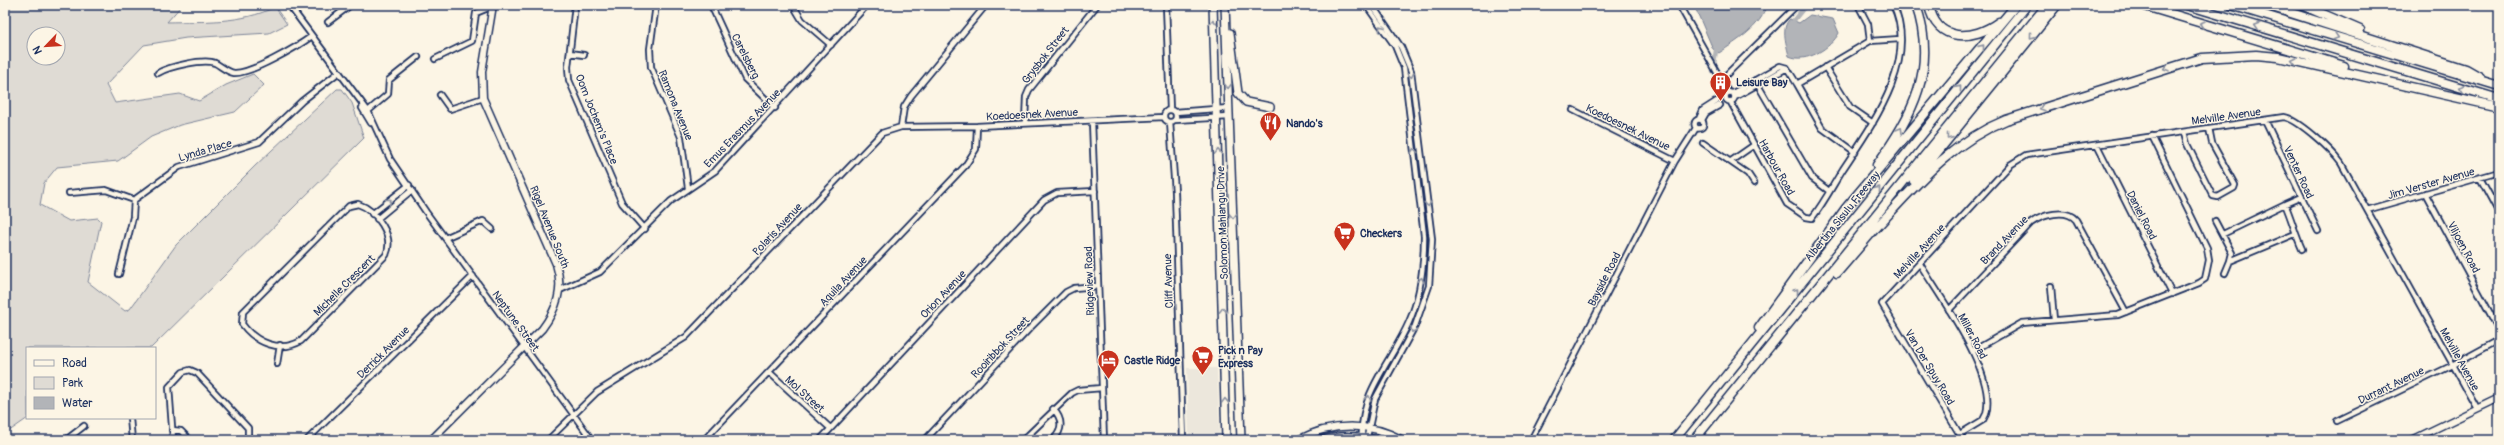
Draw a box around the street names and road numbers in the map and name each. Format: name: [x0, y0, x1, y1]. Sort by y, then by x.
street label: Grysbok Street: [1019, 24, 1072, 86]
street label: Carelsberg: [729, 32, 763, 81]
street label: Ramona Avenue: [656, 68, 696, 143]
street label: Oom Jochem's Place: [573, 72, 621, 167]
street label: Emus Erasmus Avenue: [701, 86, 784, 170]
street label: Koedoesnek Avenue: [1584, 101, 1672, 154]
street label: Melville Avenue: [2191, 105, 2262, 128]
street label: Koedoesnek Avenue: [986, 106, 1079, 123]
street label: Lynda Place: [177, 137, 234, 164]
street label: Harbour Road: [1756, 137, 1797, 197]
street label: Venter Road: [2281, 144, 2316, 201]
street label: Solomon Mahlangu Drive: [1214, 165, 1231, 280]
street label: Jim Verster Avenue: [2386, 165, 2477, 202]
street label: Albertina Sisulu Freeway: [1802, 168, 1883, 264]
street label: Rigel Avenue South: [527, 184, 572, 270]
street label: Daniel Road: [2124, 189, 2159, 242]
street label: Polaris Avenue: [750, 200, 805, 258]
street label: Brand Avenue: [1978, 213, 2031, 267]
street label: Viljoen Road: [2445, 219, 2482, 275]
street label: Melville Avenue: [1891, 221, 1948, 281]
street label: Ridgeview Road: [1082, 246, 1097, 316]
street label: Bayside Road: [1585, 250, 1624, 308]
street label: Michelle Crescent: [311, 252, 378, 319]
street label: Aquila Avenue: [817, 253, 870, 309]
street label: Cliff Avenue: [1161, 253, 1176, 309]
street label: Orion Avenue: [918, 267, 969, 321]
street label: Neptune Street: [489, 288, 542, 355]
street label: Miller Road: [1955, 311, 1990, 361]
street label: Rooiribbok Street: [968, 313, 1033, 381]
street label: Derrick Avenue: [355, 323, 413, 381]
street label: Melville Avenue: [2437, 326, 2482, 393]
street label: Van Der Spuy Road: [1902, 327, 1957, 407]
street label: Durrant Avenue: [2356, 364, 2427, 407]
street label: Mol Street: [782, 373, 828, 416]

